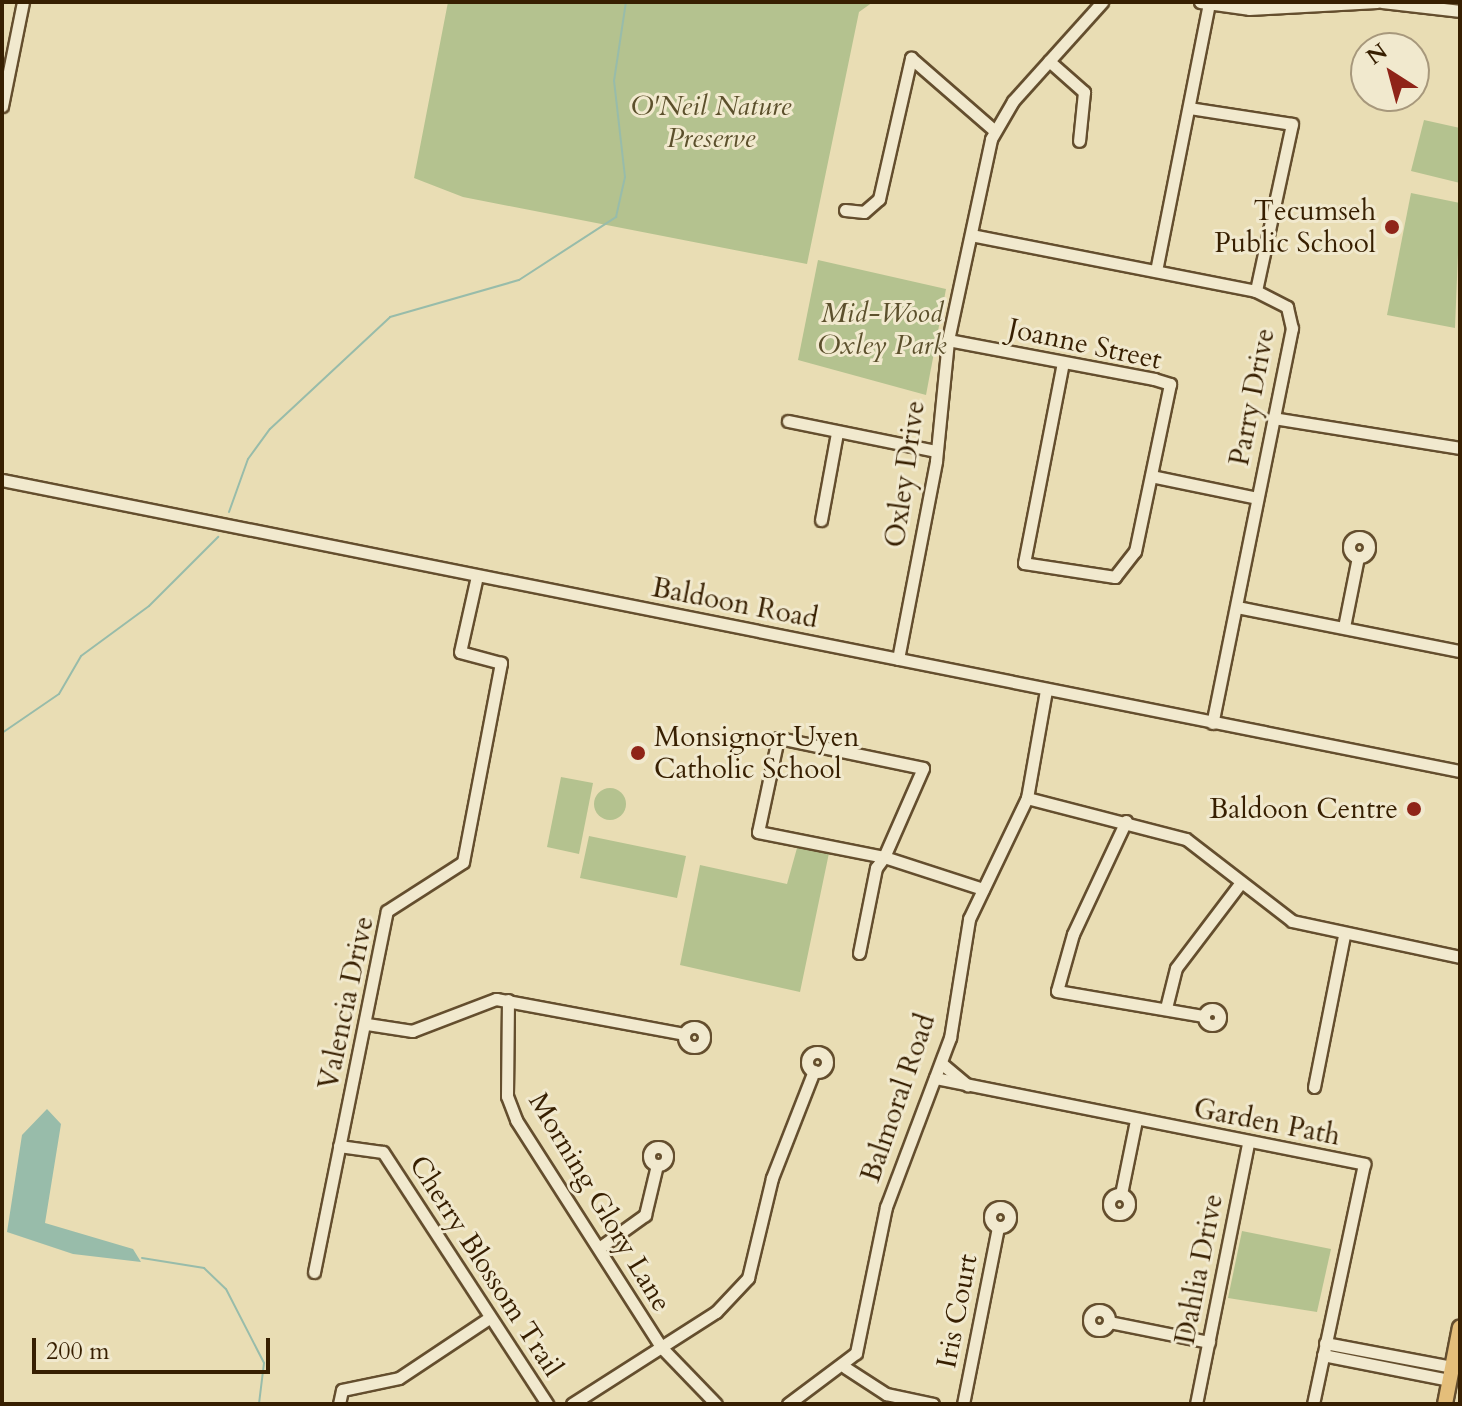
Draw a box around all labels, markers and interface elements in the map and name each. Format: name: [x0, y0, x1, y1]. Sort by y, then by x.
north arrow: [1350, 32, 1430, 112]
text: N: [1361, 36, 1394, 72]
park label: O'Neil Nature Preserve: [631, 89, 791, 155]
place label: Tecumseh Public School: [1214, 194, 1376, 260]
marker: Tecumseh Public School: [1383, 218, 1401, 236]
park label: Mid-Wood Oxley Park: [817, 296, 947, 362]
street label: Joanne Street: [1005, 311, 1165, 377]
street label: Parry Drive: [1222, 326, 1282, 468]
street label: Oxley Drive: [878, 398, 932, 550]
street label: Baldoon Road: [649, 570, 821, 636]
place label: Monsignor Uyen Catholic School: [654, 720, 859, 786]
marker: Monsignor Uyen Catholic School: [629, 744, 647, 762]
place label: Baldoon Centre: [1209, 792, 1398, 826]
marker: Baldoon Centre: [1405, 800, 1423, 818]
street label: Valencia Drive: [311, 913, 381, 1093]
street label: Balmoral Road: [854, 1010, 942, 1186]
street label: Morning Glory Lane: [521, 1087, 679, 1317]
street label: Garden Path: [1191, 1091, 1343, 1153]
street label: Cherry Blossom Trail: [402, 1149, 570, 1383]
street label: Dahlia Drive: [1168, 1191, 1230, 1347]
street label: Iris Court: [929, 1251, 985, 1371]
scale bar: [36, 1322, 274, 1372]
text: 200 m: [46, 1335, 110, 1368]

